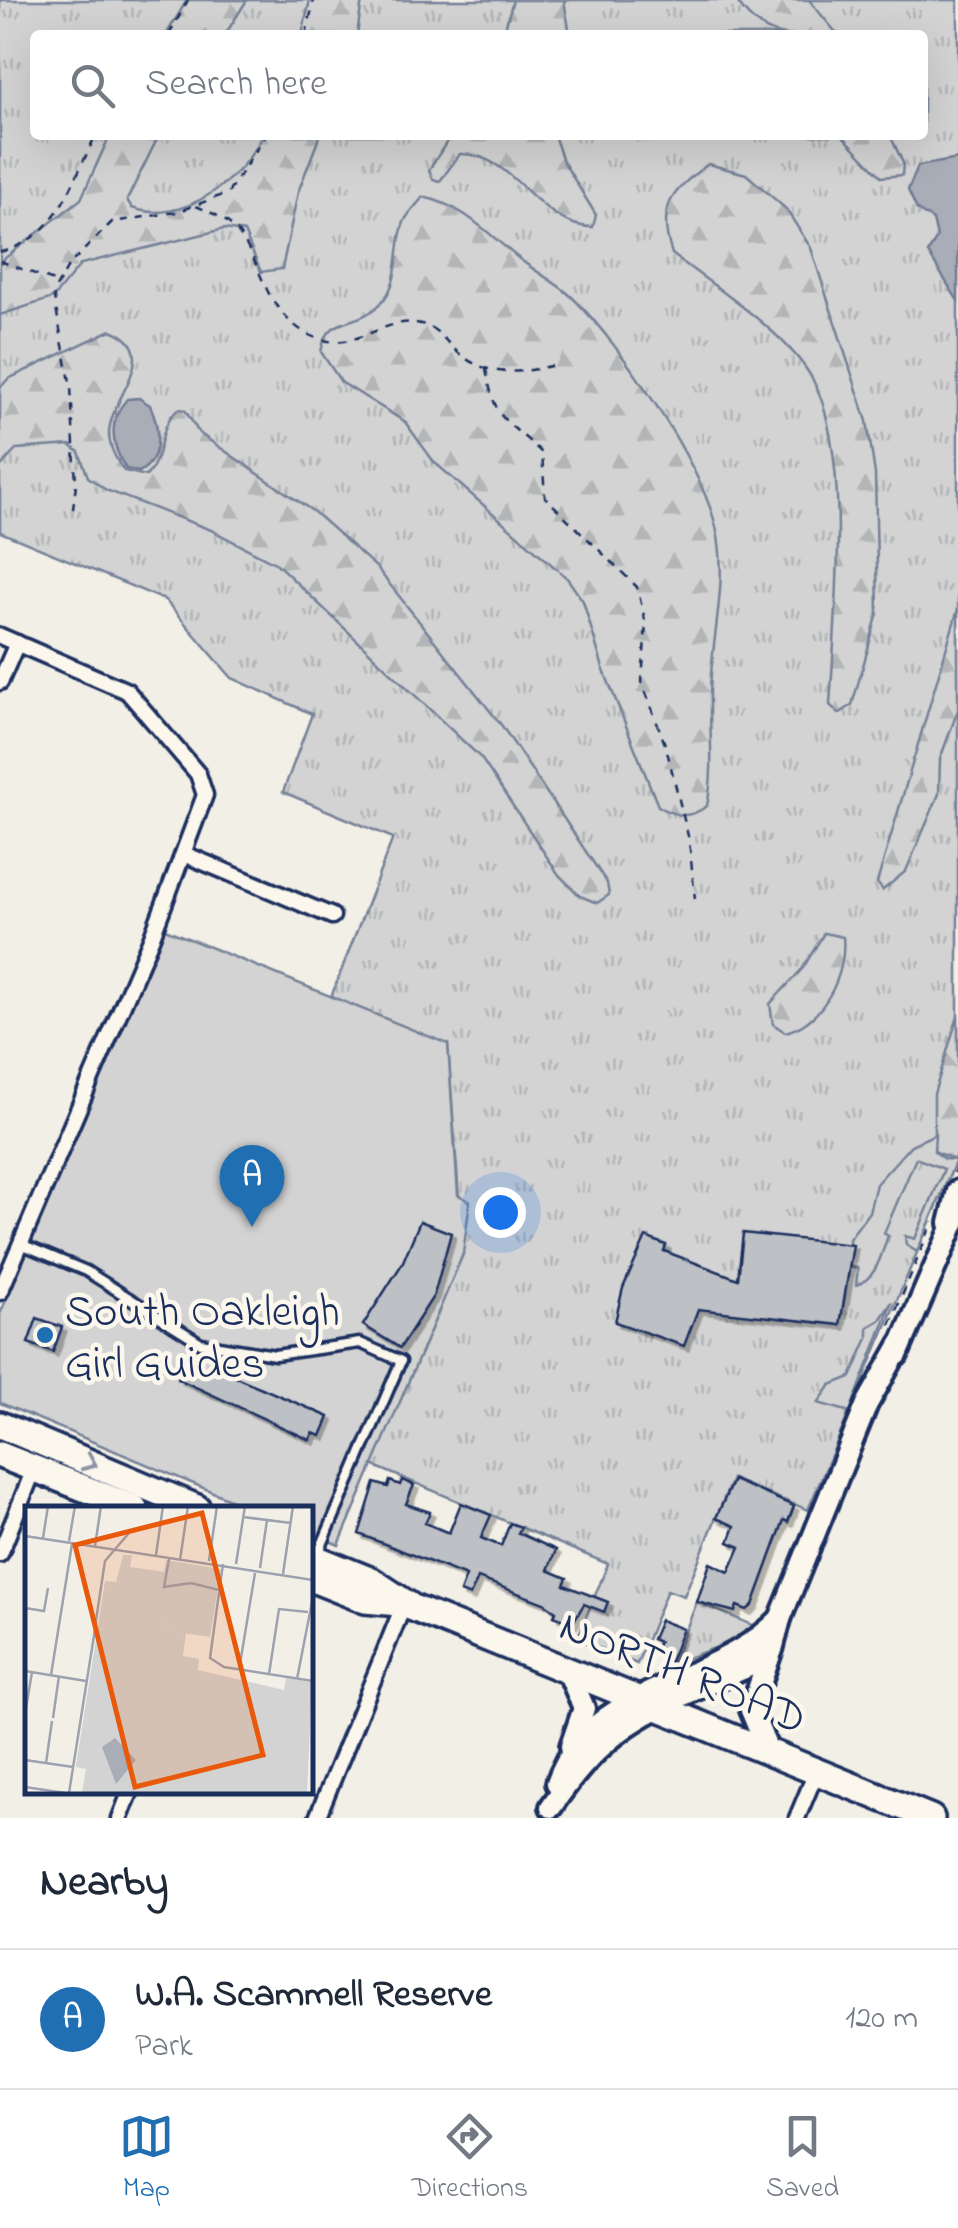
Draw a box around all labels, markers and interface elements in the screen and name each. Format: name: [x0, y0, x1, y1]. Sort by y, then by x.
search box: [30, 30, 928, 140]
text: Search here: [145, 57, 327, 113]
icon: search: [65, 58, 120, 113]
pin: A: [220, 1144, 284, 1227]
your location: [475, 1187, 526, 1238]
place label: South Oakleigh Girl Guides: [65, 1281, 340, 1399]
marker: South Oakleigh Girl Guides: [34, 1324, 56, 1346]
one-way arrow: [80, 1451, 98, 1471]
inset map: [25, 1506, 312, 1793]
street label: NORTH ROAD: [549, 1595, 815, 1754]
text: Nearby: [40, 1853, 168, 1914]
text: W.A. Scammell Reserve: [135, 1968, 492, 2024]
text: A: [63, 1996, 82, 2043]
text: 120 m: [845, 1996, 918, 2043]
text: Park: [135, 2024, 193, 2071]
tab: Map: [119, 2109, 174, 2210]
tab: Directions: [412, 2109, 528, 2210]
tab: Saved: [766, 2109, 839, 2210]

